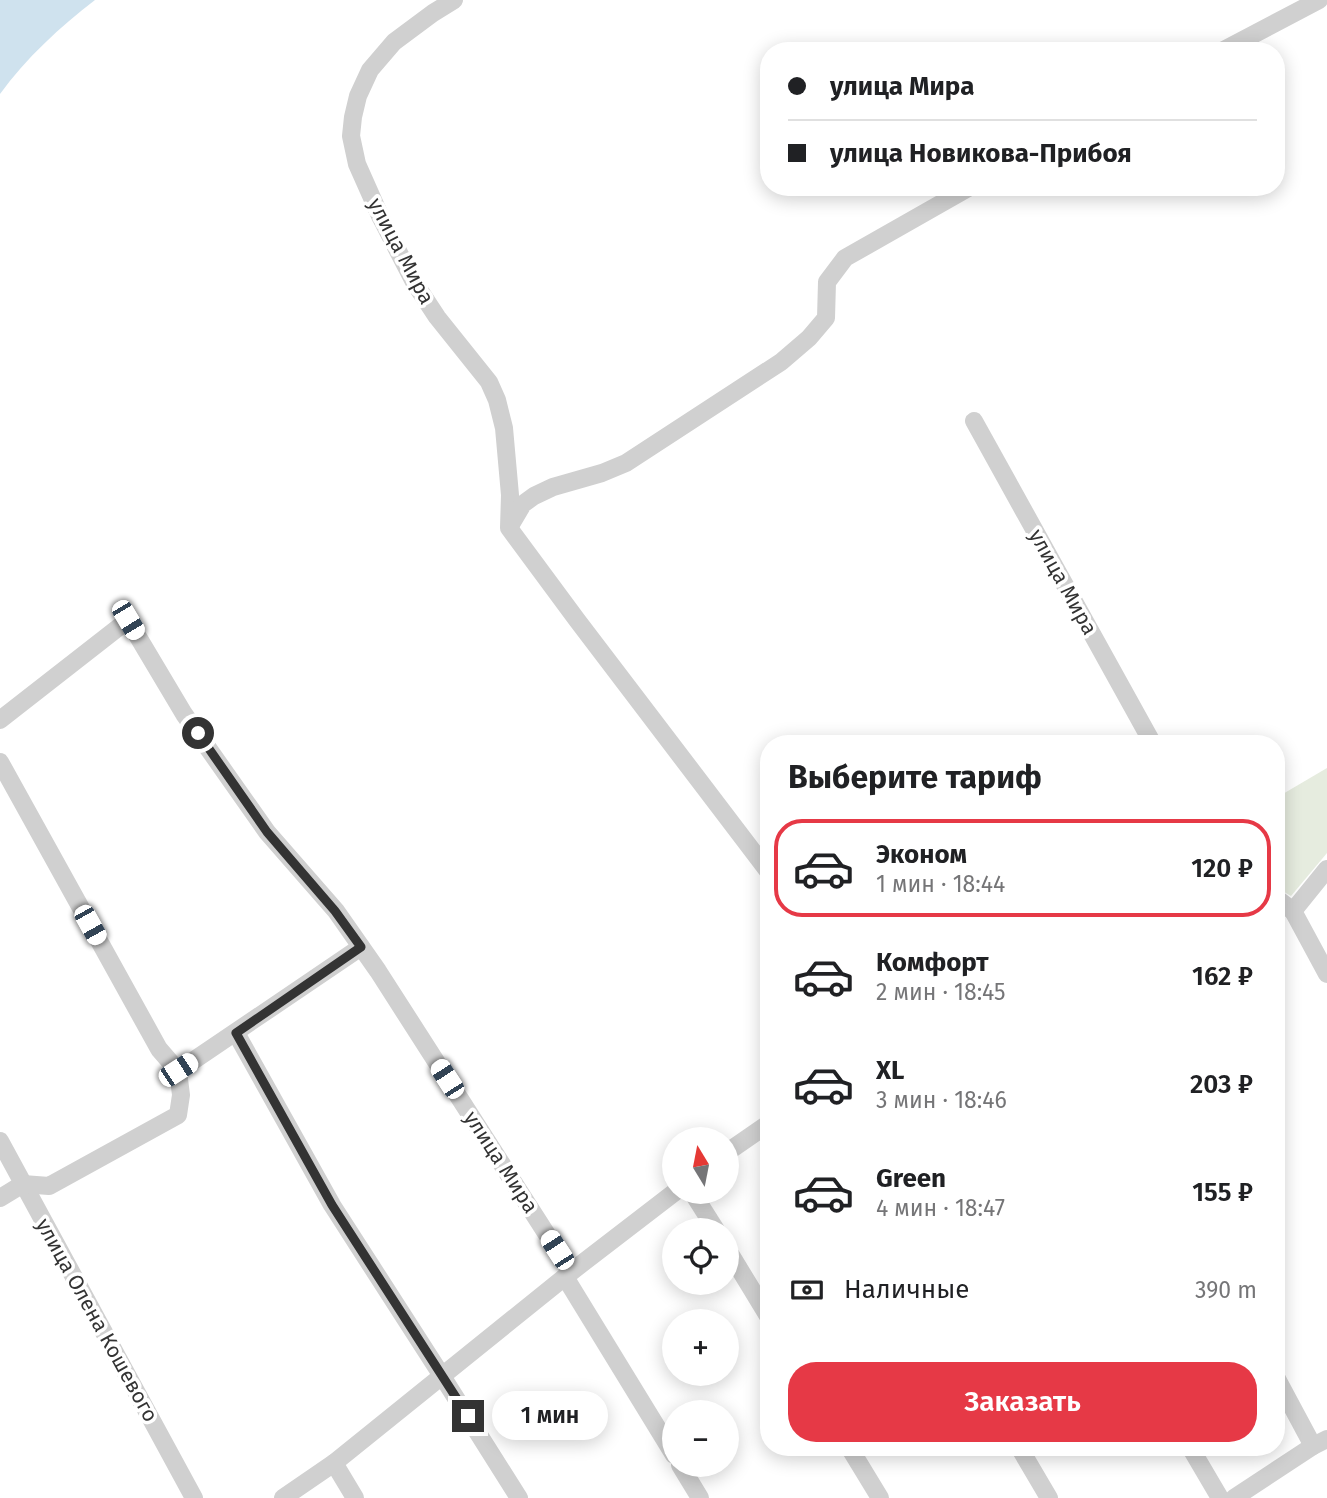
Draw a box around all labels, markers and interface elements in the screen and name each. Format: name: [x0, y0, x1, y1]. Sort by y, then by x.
text: улица Мира: [830, 71, 974, 102]
text: улица Новикова-Прибоя: [830, 138, 1132, 169]
street label: улица Мира: [362, 193, 440, 309]
street label: улица Мира: [1023, 525, 1103, 639]
car: [109, 597, 148, 643]
route start: [182, 717, 214, 749]
text: Выберите тариф: [788, 758, 1042, 796]
icon: car: [792, 837, 855, 900]
text: Эконом: [876, 839, 967, 870]
text: 120 ₽: [1191, 853, 1253, 884]
text: 1 мин · 18:44: [876, 870, 1005, 898]
car: [71, 902, 110, 948]
icon: car: [792, 945, 855, 1008]
text: Комфорт: [876, 947, 989, 978]
text: 162 ₽: [1192, 961, 1253, 992]
text: 2 мин · 18:45: [876, 978, 1006, 1006]
car: [155, 1050, 202, 1090]
icon: car: [792, 1053, 855, 1116]
text: XL: [876, 1055, 904, 1086]
car: [427, 1056, 468, 1102]
text: 203 ₽: [1190, 1069, 1253, 1100]
text: 3 мин · 18:46: [876, 1086, 1007, 1114]
street label: улица Мира: [458, 1106, 544, 1218]
north arrow: [662, 1127, 738, 1204]
map controls: [662, 1127, 739, 1477]
icon: car: [792, 1161, 855, 1224]
text: Green: [876, 1163, 946, 1194]
text: 155 ₽: [1192, 1177, 1253, 1208]
text: 4 мин · 18:47: [876, 1194, 1005, 1222]
street label: улица Олена Кошевого: [30, 1214, 164, 1426]
button: locate: [662, 1218, 739, 1295]
car: [537, 1227, 578, 1273]
icon: cash: [788, 1271, 826, 1309]
text: Наличные: [844, 1274, 969, 1305]
text: 390 m: [1195, 1276, 1257, 1304]
button: +: [662, 1309, 739, 1386]
button: Заказать: [788, 1362, 1257, 1442]
callout: 1 мин: [492, 1392, 608, 1440]
route end: [452, 1400, 484, 1432]
button: −: [662, 1400, 739, 1477]
text: 1 мин: [521, 1401, 579, 1429]

